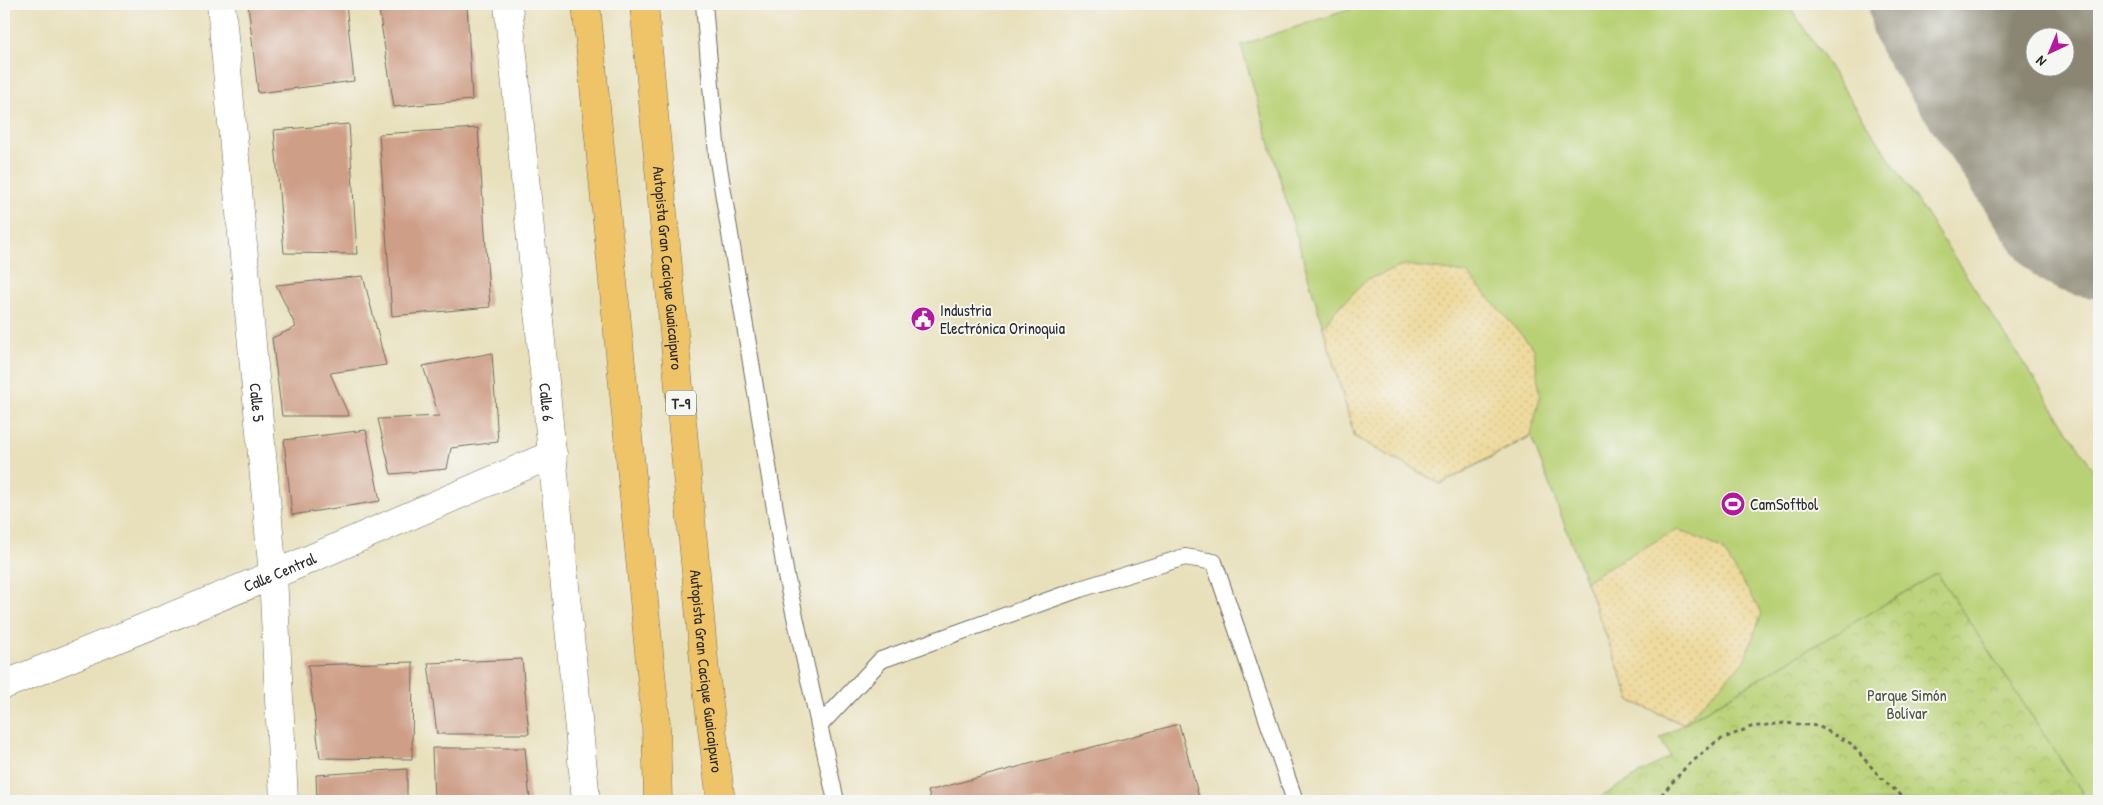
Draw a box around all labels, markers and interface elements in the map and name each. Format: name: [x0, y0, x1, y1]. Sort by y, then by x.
north arrow: [2026, 28, 2076, 78]
text: N: [2031, 52, 2050, 71]
street label: Autopista Gran Cacique Guaicaipuro: [648, 165, 688, 371]
place label: Industria Electrónica Orinoquia: [940, 299, 1065, 339]
public building icon: Industria Electrónica Orinoquia: [910, 306, 936, 332]
street label: Calle 5: [245, 382, 270, 423]
street label: Calle 6: [534, 382, 560, 422]
road number: T-9: [666, 390, 696, 416]
sports icon: CamSoftbol: [1720, 491, 1746, 517]
place label: CamSoftbol: [1750, 493, 1819, 515]
street label: Calle Central: [240, 546, 320, 597]
street label: Autopista Gran Cacique Guaicaipuro: [685, 569, 728, 774]
park label: Parque Simón Bolívar: [1867, 684, 1947, 724]

